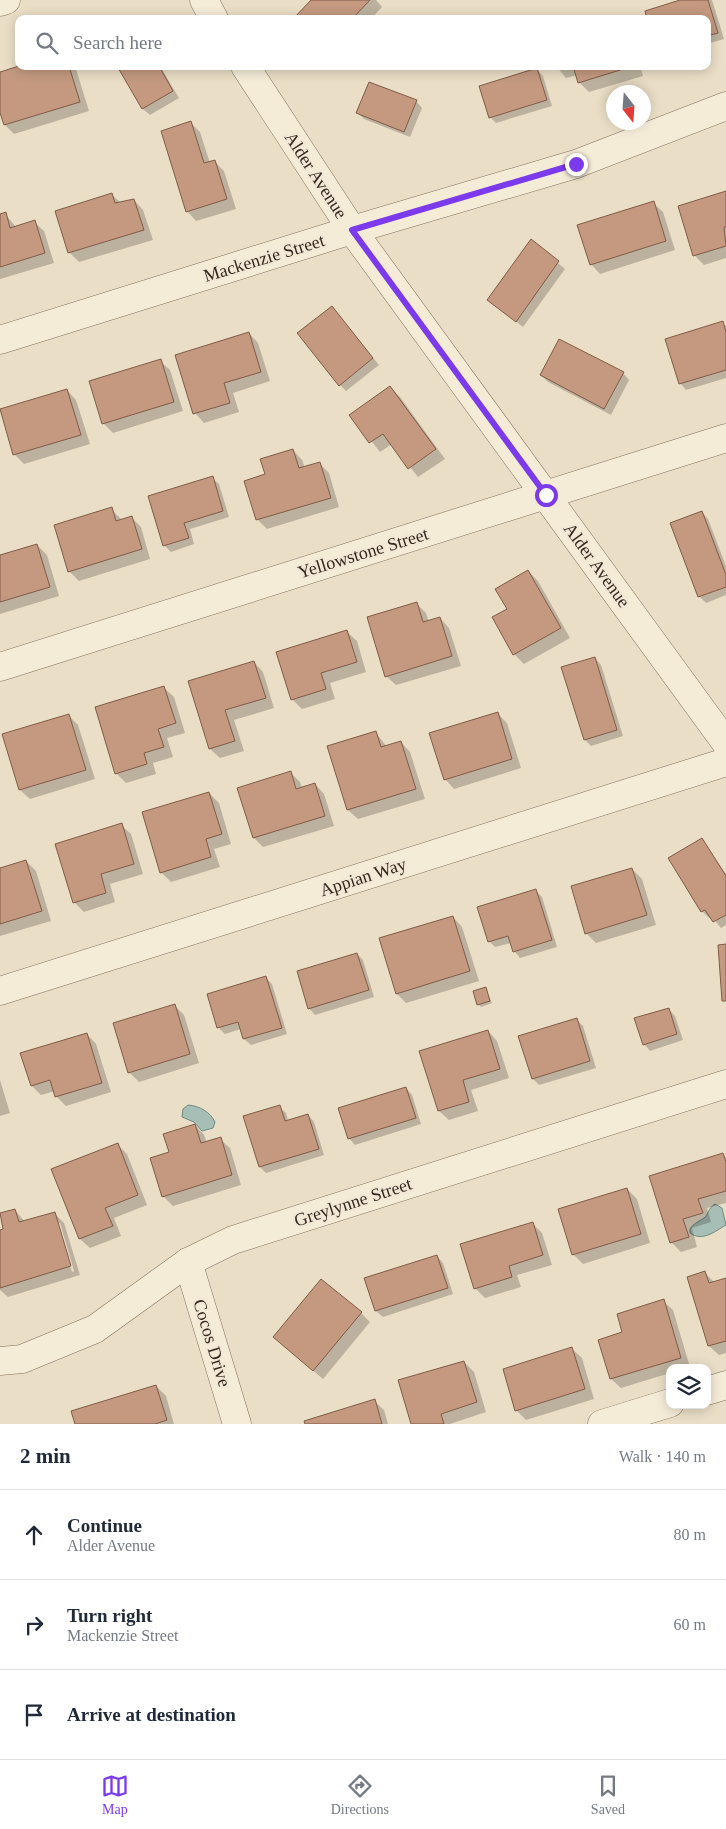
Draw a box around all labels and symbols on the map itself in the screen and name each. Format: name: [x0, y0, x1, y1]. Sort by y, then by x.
north arrow: [606, 85, 651, 130]
street label: Alder Avenue: [281, 128, 351, 222]
route end: [565, 153, 588, 176]
street label: Mackenzie Street: [201, 230, 327, 286]
route start: [535, 484, 558, 507]
street label: Alder Avenue: [560, 519, 634, 611]
street label: Yellowstone Street: [295, 524, 431, 582]
street label: Appian Way: [317, 854, 409, 900]
street label: Greylynne Street: [292, 1174, 414, 1230]
street label: Cocos Drive: [189, 1297, 235, 1389]

